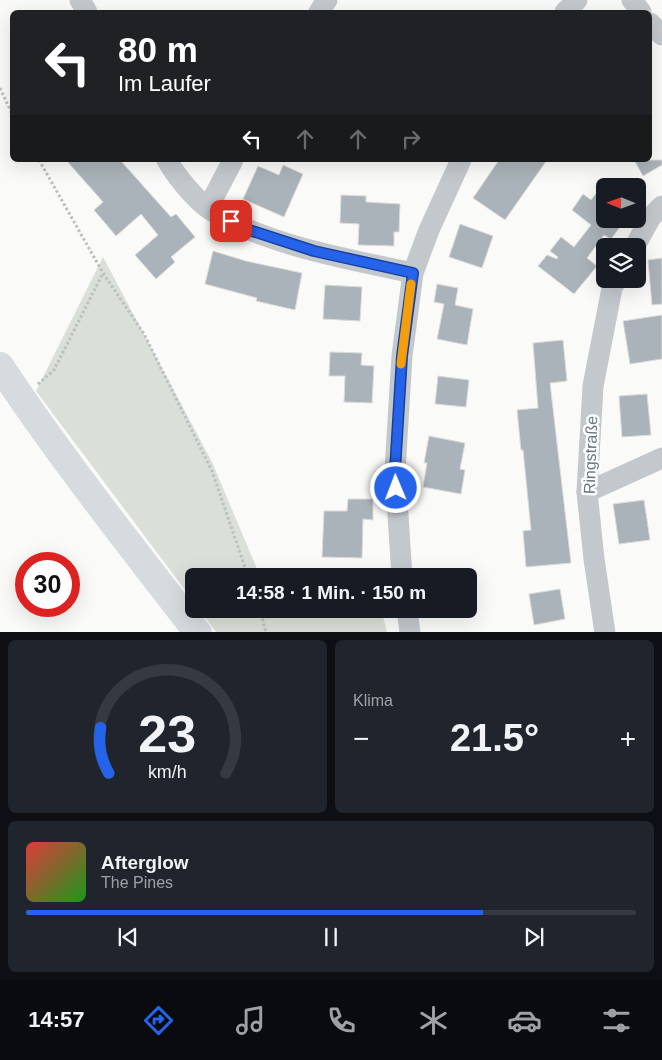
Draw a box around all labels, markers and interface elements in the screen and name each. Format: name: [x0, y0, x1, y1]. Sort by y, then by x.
icon: left: [35, 30, 100, 95]
text: 80 m: [118, 30, 198, 69]
text: Im Laufer: [118, 71, 211, 96]
icon: left: [238, 125, 266, 153]
icon: ahead: [291, 125, 319, 153]
icon: ahead: [344, 125, 372, 153]
icon: right: [397, 125, 425, 153]
north arrow: [596, 178, 646, 228]
map controls: [596, 178, 646, 288]
pin: [210, 200, 252, 242]
icon: arrive: [217, 207, 245, 235]
button: layers: [596, 238, 646, 288]
street label: Ringstraße: [581, 416, 600, 494]
position arrow: [369, 461, 421, 513]
speed limit sign: 30: [15, 552, 80, 617]
text: 14:58 · 1 Min. · 150 m: [236, 582, 426, 603]
text: Klima: [353, 692, 393, 709]
text: 23: [139, 705, 196, 763]
text: 21.5°: [450, 717, 539, 759]
text: −: [353, 723, 369, 754]
text: +: [620, 723, 636, 754]
text: km/h: [148, 762, 187, 782]
text: Afterglow: [101, 852, 189, 873]
text: The Pines: [101, 874, 173, 891]
icon: previous: [114, 923, 142, 951]
icon: pause: [317, 923, 345, 951]
icon: next: [520, 923, 548, 951]
icon: directions: [141, 1003, 176, 1038]
icon: music: [233, 1003, 268, 1038]
icon: phone: [324, 1003, 359, 1038]
icon: climate: [416, 1003, 451, 1038]
icon: car: [507, 1003, 542, 1038]
icon: filters: [599, 1003, 634, 1038]
text: 14:57: [28, 1007, 85, 1032]

